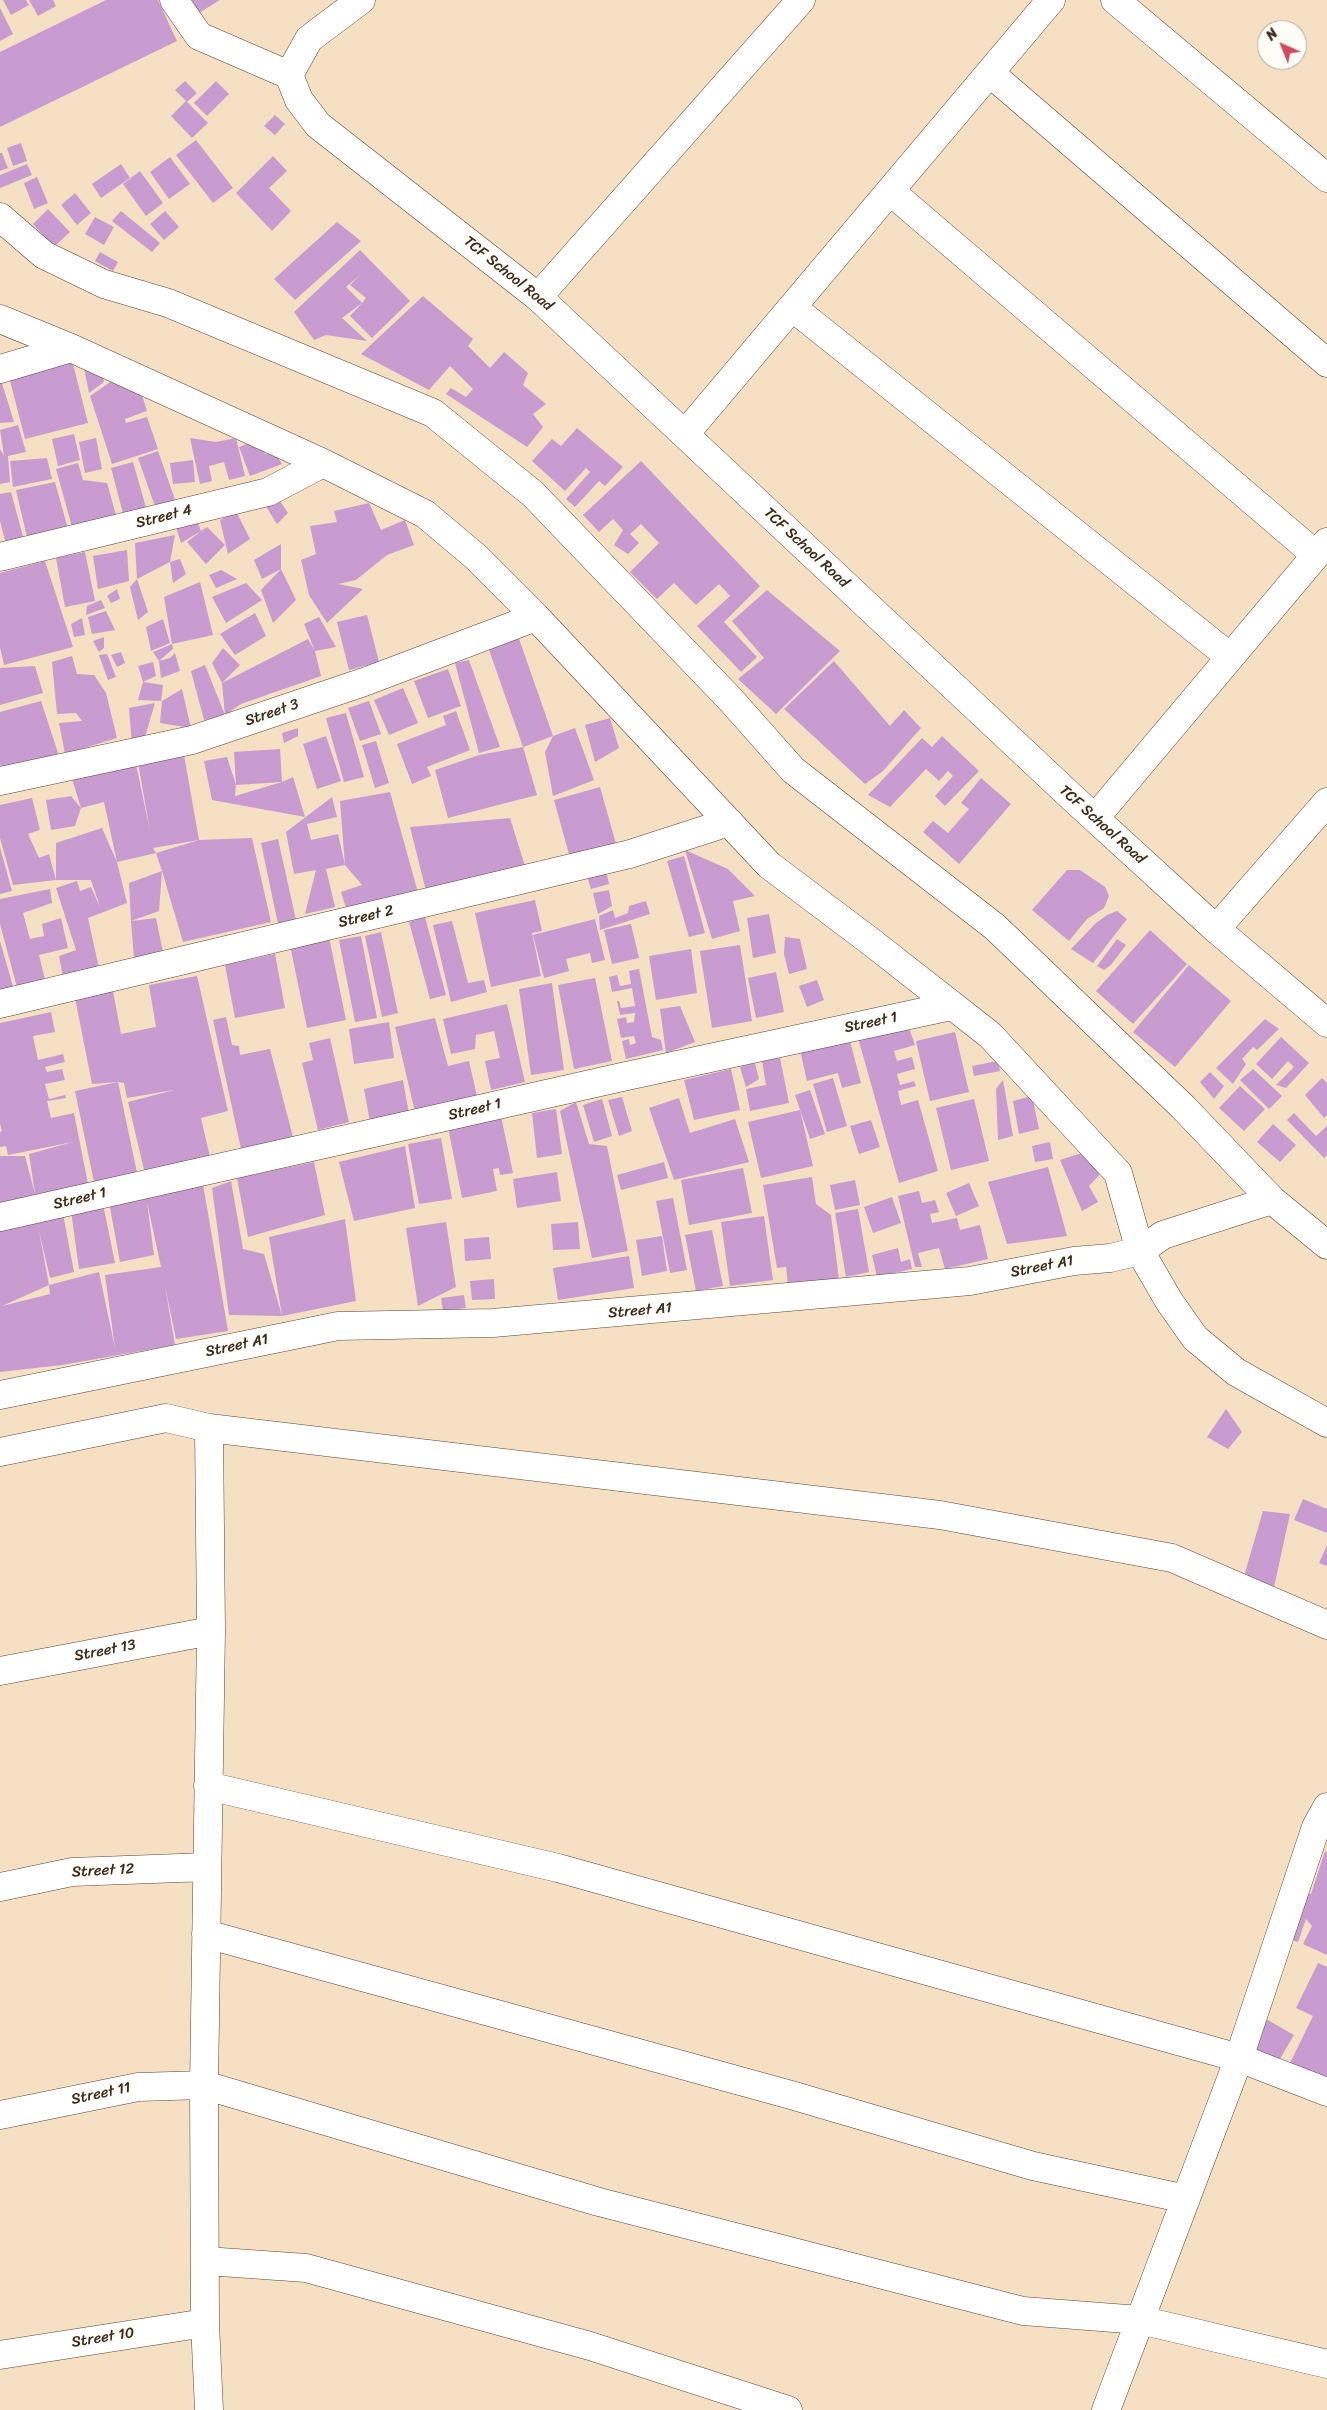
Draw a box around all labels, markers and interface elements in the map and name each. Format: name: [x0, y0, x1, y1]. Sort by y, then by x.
north arrow: [1257, 20, 1307, 70]
text: N: [1260, 22, 1284, 47]
street label: TCF School Road: [460, 233, 556, 315]
street label: Street 4: [134, 501, 194, 533]
street label: TCF School Road: [760, 504, 852, 592]
street label: Street 3: [243, 695, 301, 731]
street label: TCF School Road: [1055, 782, 1149, 868]
street label: Street 2: [337, 902, 395, 932]
street label: Street 1: [843, 1009, 899, 1037]
street label: Street 1: [447, 1095, 503, 1125]
street label: Street 1: [52, 1184, 108, 1214]
street label: Street A1: [1009, 1252, 1075, 1282]
street label: Street A1: [607, 1299, 673, 1323]
street label: Street A1: [204, 1331, 270, 1361]
street label: Street 13: [73, 1636, 137, 1666]
street label: Street 12: [71, 1860, 135, 1882]
street label: Street 11: [70, 2079, 132, 2109]
street label: Street 10: [70, 2324, 136, 2352]

